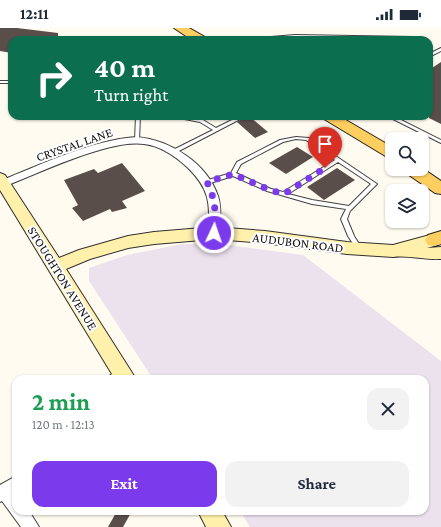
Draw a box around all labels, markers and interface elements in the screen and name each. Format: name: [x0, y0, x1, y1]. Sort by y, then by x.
text: 12:11: [20, 6, 49, 22]
icon: right: [28, 52, 80, 104]
text: 40 m: [94, 52, 155, 83]
text: Turn right: [94, 85, 168, 105]
street label: CRYSTAL LANE: [34, 124, 114, 165]
pin: [308, 127, 342, 168]
map controls: [385, 132, 429, 228]
button: search: [385, 132, 429, 176]
icon: arrive: [314, 133, 336, 155]
button: layers: [385, 184, 429, 228]
position arrow: [193, 212, 235, 254]
street label: STOUGHTON AVENUE: [25, 224, 101, 333]
street label: AUDUBON ROAD: [252, 229, 344, 256]
text: 2 min: [32, 388, 90, 415]
button: close: [367, 388, 409, 430]
text: 120 m · 12:13: [32, 417, 95, 432]
button: Exit: [32, 461, 217, 507]
button: Share: [225, 461, 409, 507]

